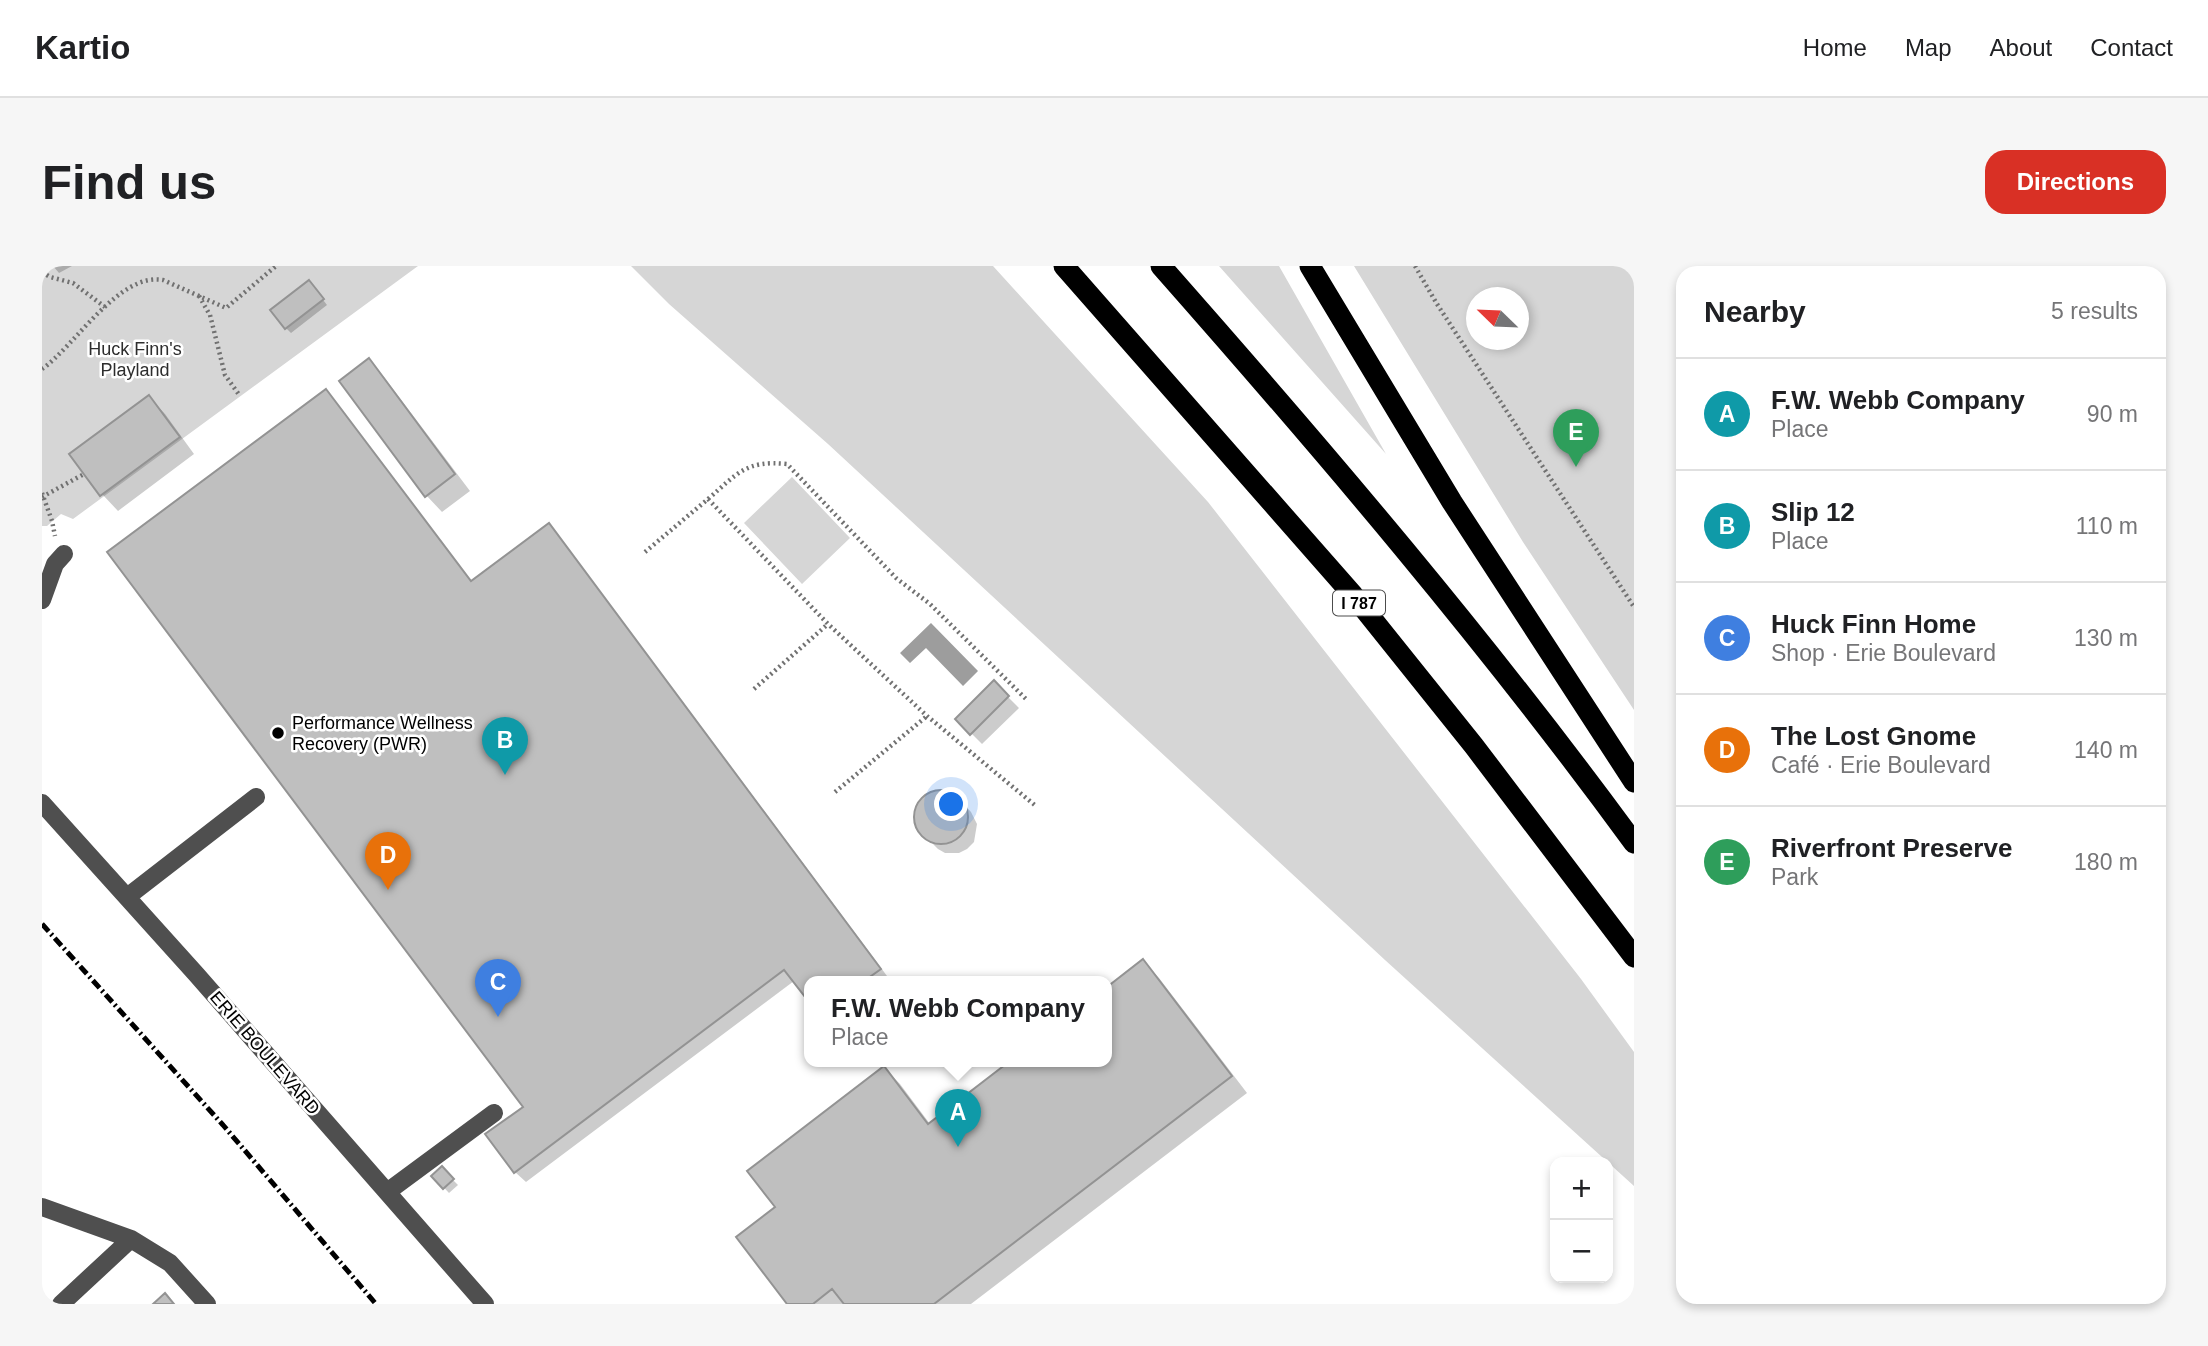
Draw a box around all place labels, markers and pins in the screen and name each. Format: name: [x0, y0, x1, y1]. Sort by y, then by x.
pin: E: [1553, 409, 1599, 467]
place label: Performance Wellness Recovery (PWR): [292, 713, 473, 754]
pin: B: [482, 717, 528, 775]
marker: Performance Wellness Recovery (PWR): [270, 725, 286, 741]
pin: D: [365, 832, 411, 890]
pin: C: [475, 959, 521, 1017]
pin: A: [935, 1089, 981, 1147]

